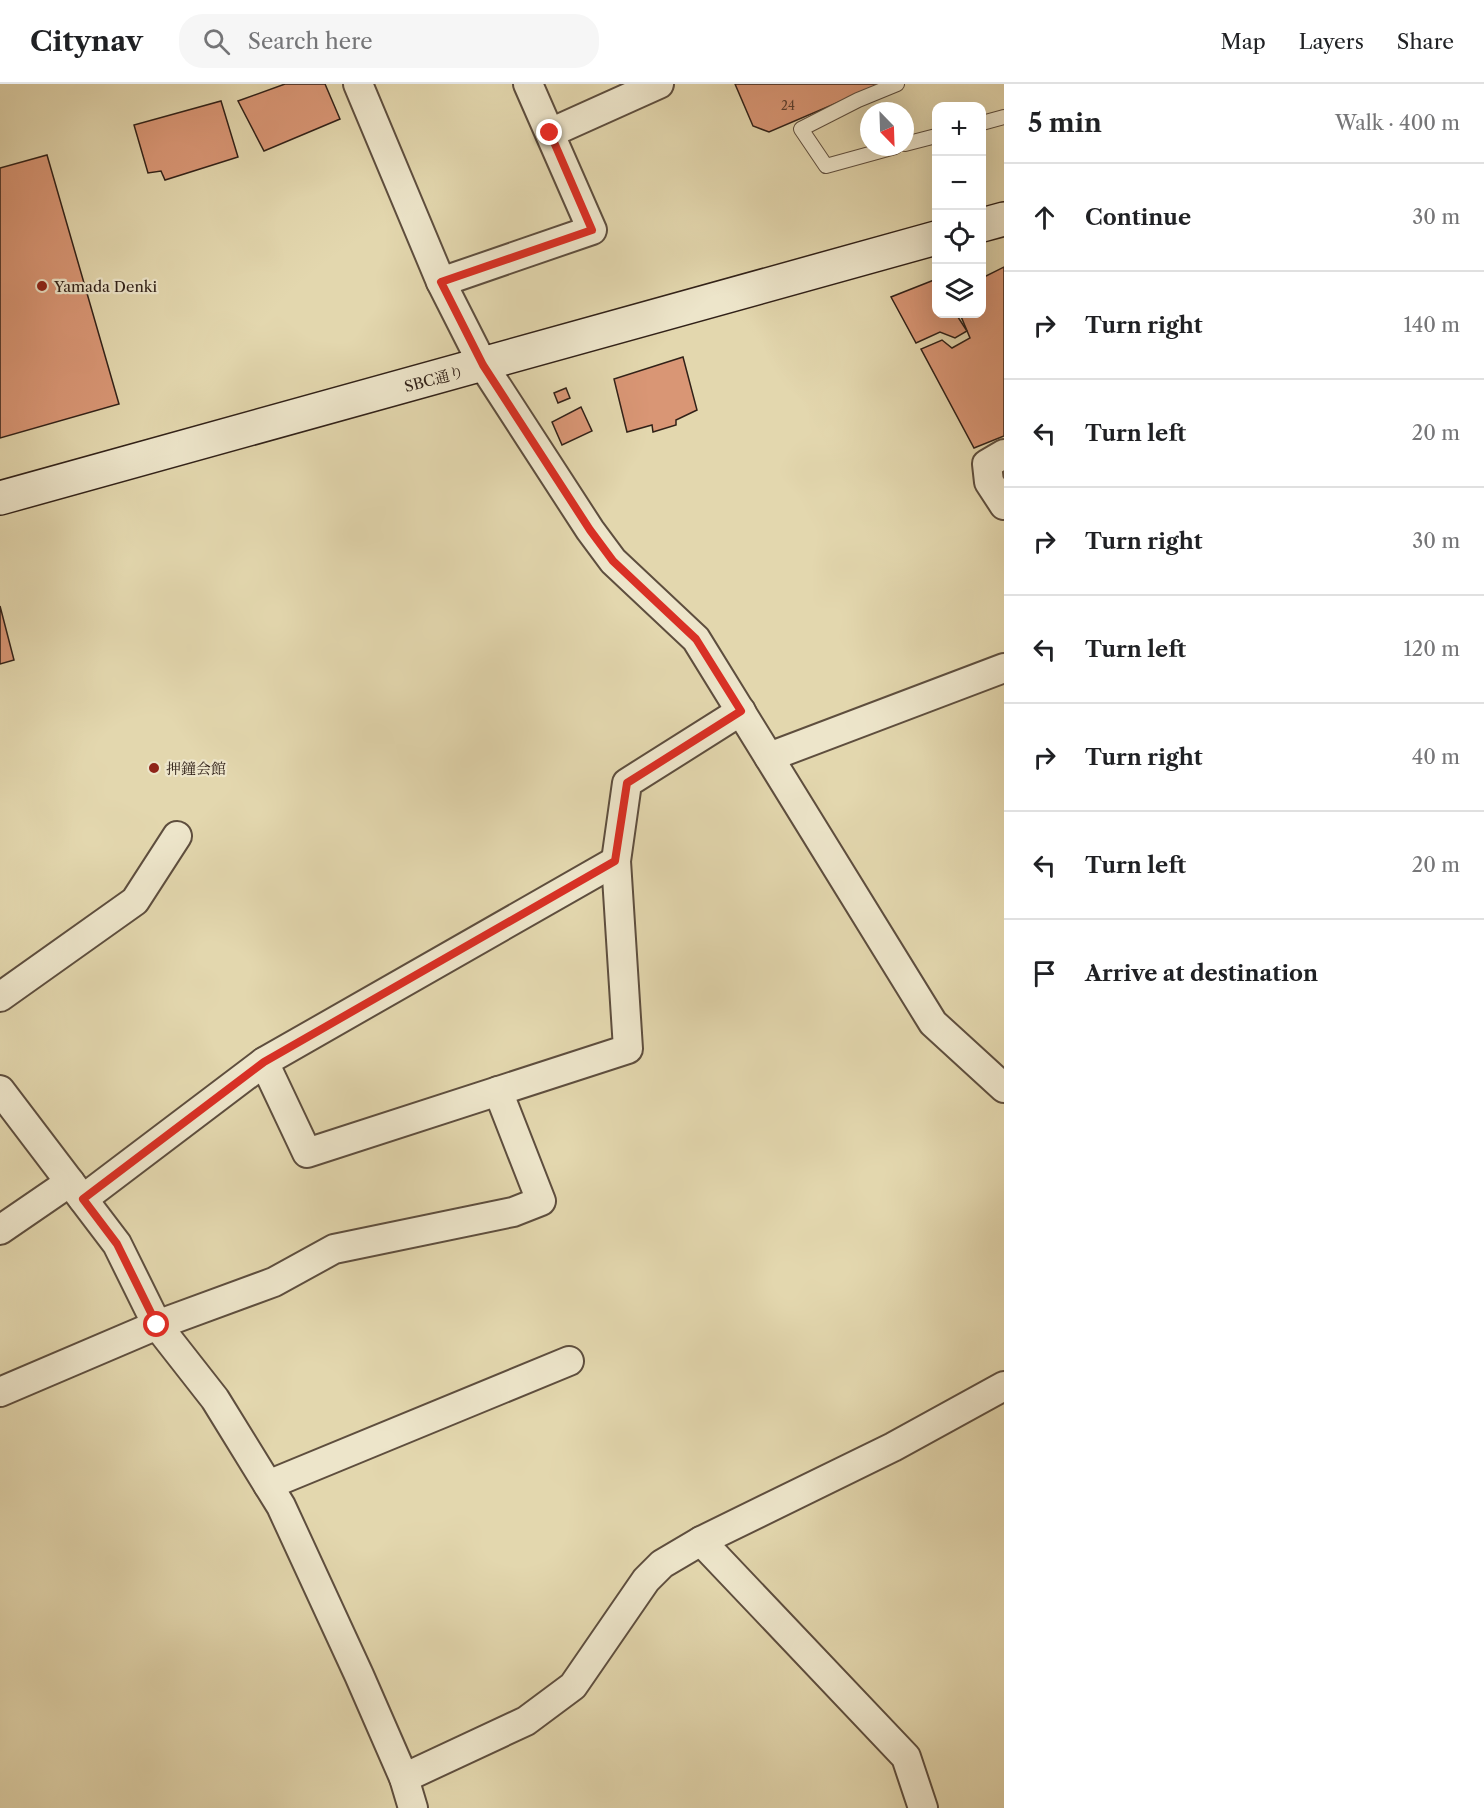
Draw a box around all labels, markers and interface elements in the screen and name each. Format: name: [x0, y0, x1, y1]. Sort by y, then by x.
search box: [179, 14, 599, 68]
text: Citynav: [30, 24, 143, 58]
icon: search: [200, 25, 233, 58]
text: Search here: [248, 28, 372, 55]
text: Map: [1221, 29, 1266, 54]
text: Layers: [1299, 29, 1364, 54]
text: Share: [1397, 29, 1454, 54]
house number: 24: [781, 98, 795, 113]
north arrow: [860, 102, 914, 156]
map controls: [932, 102, 986, 318]
button: +: [932, 102, 986, 156]
text: 5 min: [1028, 107, 1102, 139]
text: Walk · 400 m: [1335, 111, 1460, 135]
route end: [536, 119, 562, 145]
button: −: [932, 156, 986, 210]
icon: ahead: [1028, 201, 1061, 234]
text: Continue: [1085, 204, 1191, 231]
text: 30 m: [1412, 205, 1460, 229]
button: locate: [932, 210, 986, 264]
button: layers: [932, 264, 986, 318]
place label: Yamada Denki: [53, 277, 157, 296]
marker: Yamada Denki: [35, 279, 49, 293]
icon: right: [1028, 309, 1061, 342]
text: Turn right: [1085, 312, 1203, 339]
text: 140 m: [1403, 313, 1460, 337]
street label: SBC通り: [402, 362, 466, 396]
icon: left: [1028, 417, 1061, 450]
text: Turn left: [1085, 420, 1186, 447]
text: 20 m: [1412, 421, 1460, 445]
icon: right: [1028, 525, 1061, 558]
text: Turn right: [1085, 528, 1203, 555]
text: 30 m: [1412, 529, 1460, 553]
icon: left: [1028, 633, 1061, 666]
text: Turn left: [1085, 636, 1186, 663]
text: 120 m: [1403, 637, 1460, 661]
icon: right: [1028, 741, 1061, 774]
text: Turn right: [1085, 744, 1203, 771]
text: 40 m: [1412, 745, 1460, 769]
place label: 押鐘会館: [166, 759, 226, 778]
marker: 押鐘会館: [147, 761, 161, 775]
icon: left: [1028, 849, 1061, 882]
text: Turn left: [1085, 852, 1186, 879]
text: 20 m: [1412, 853, 1460, 877]
icon: arrive: [1028, 957, 1061, 990]
text: Arrive at destination: [1085, 960, 1318, 987]
route start: [143, 1311, 169, 1337]

